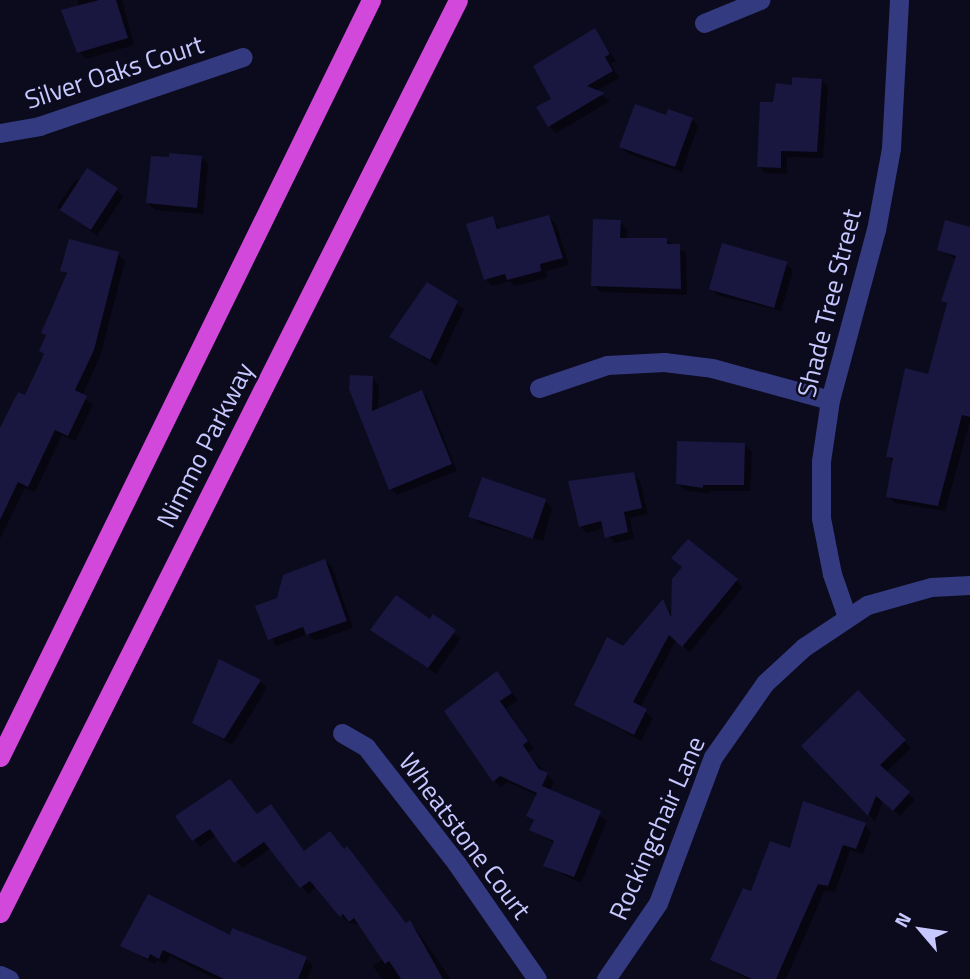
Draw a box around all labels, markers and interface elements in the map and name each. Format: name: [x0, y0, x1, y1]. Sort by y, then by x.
street label: Silver Oaks Court: [21, 28, 207, 116]
street label: Shade Tree Street: [791, 206, 867, 400]
street label: Nimmo Parkway: [150, 357, 260, 533]
street label: Rockingchair Lane: [603, 731, 711, 925]
street label: Wheatstone Court: [392, 747, 538, 925]
north arrow: [886, 895, 956, 965]
text: N: [886, 907, 918, 932]

